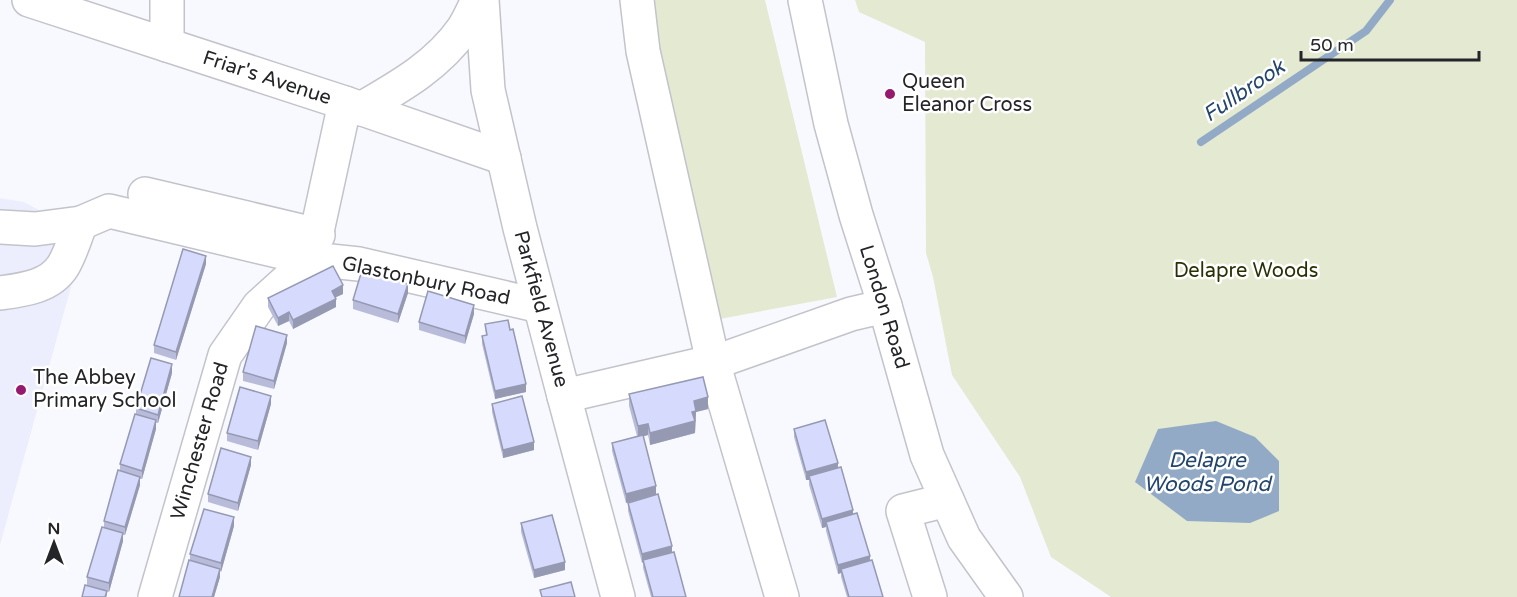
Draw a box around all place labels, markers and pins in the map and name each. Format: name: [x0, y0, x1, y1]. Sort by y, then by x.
place label: Queen Eleanor Cross: [902, 70, 1032, 117]
marker: Queen Eleanor Cross: [883, 87, 897, 101]
place label: The Abbey Primary School: [33, 366, 177, 413]
marker: The Abbey Primary School: [14, 383, 28, 397]

